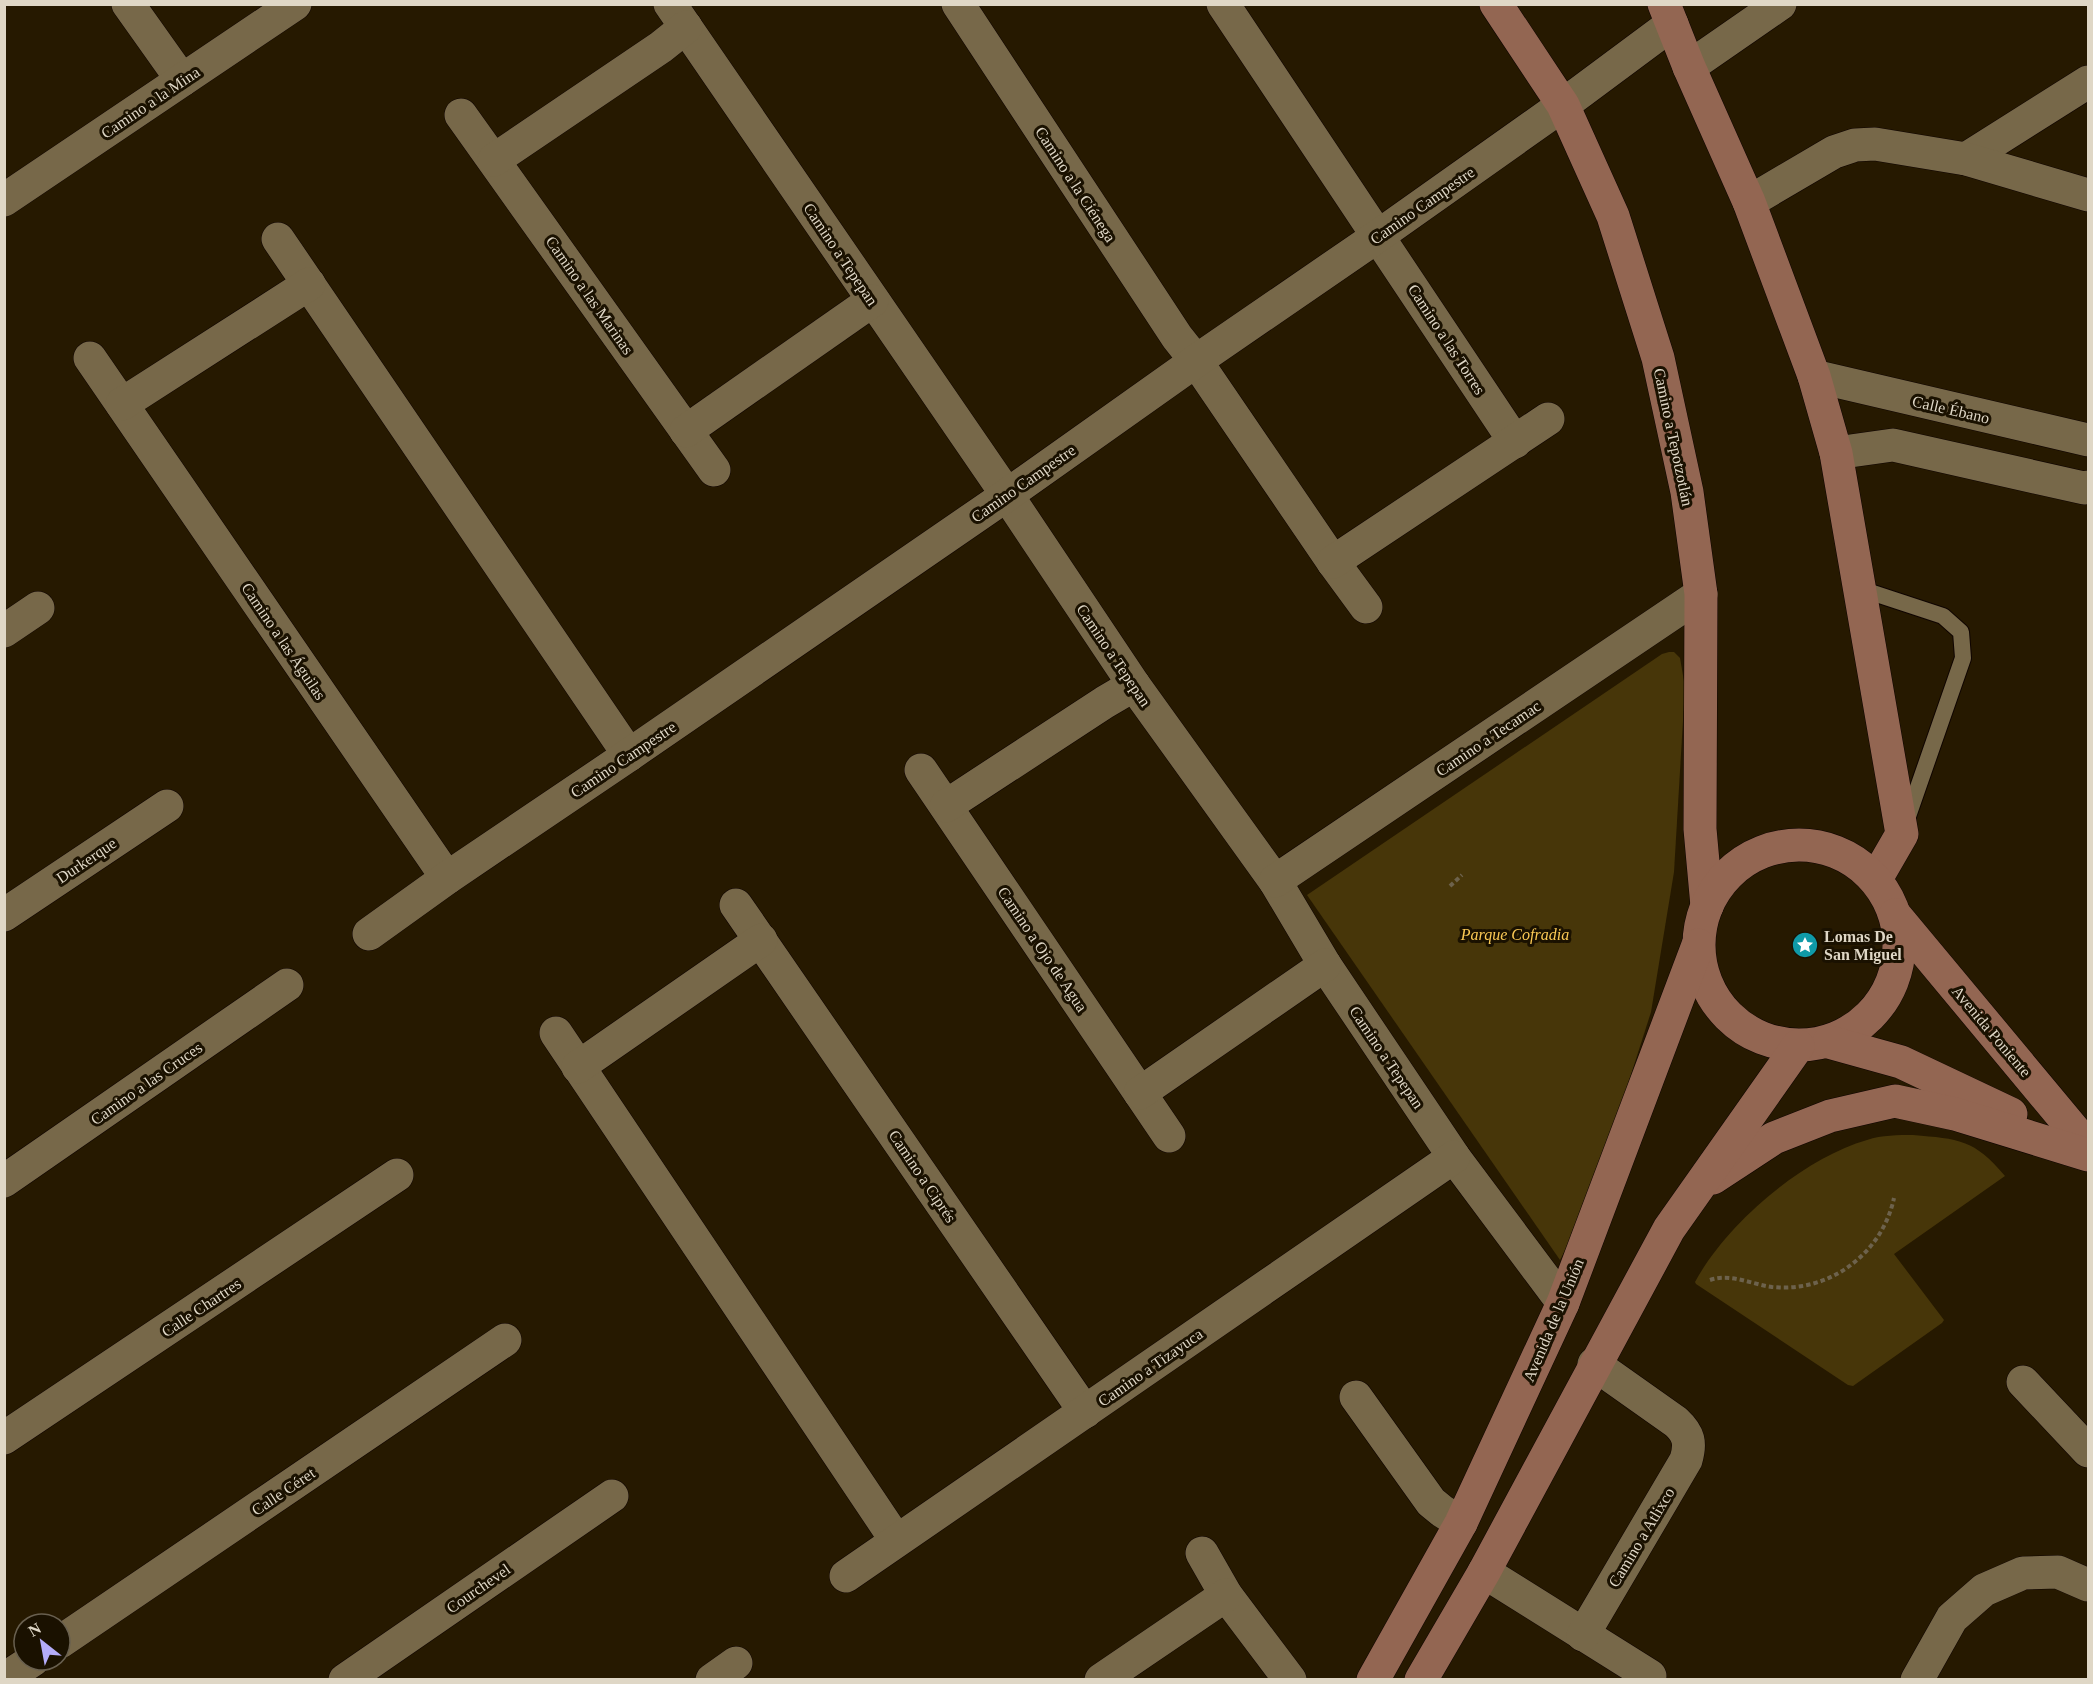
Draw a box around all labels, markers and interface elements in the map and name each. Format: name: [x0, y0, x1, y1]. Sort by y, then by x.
street label: Camino a la Mina: [98, 63, 203, 142]
street label: Camino a la Ciénega: [1031, 124, 1119, 246]
street label: Camino Campestre: [1367, 163, 1478, 248]
street label: Camino a Tepepan: [799, 200, 881, 309]
street label: Camino a las Marinas: [542, 233, 637, 357]
street label: Camino a las Torres: [1405, 281, 1489, 398]
street label: Camino a Tepotzotlán: [1650, 366, 1696, 508]
street label: Calle Ébano: [1911, 391, 1991, 427]
street label: Camino Campestre: [968, 441, 1079, 526]
street label: Camino a las Águilas: [237, 579, 330, 704]
street label: Camino a Tepepan: [1072, 601, 1154, 710]
street label: Camino a Tecamac: [1433, 697, 1544, 780]
street label: Camino Campestre: [568, 718, 680, 802]
street label: Durkerque: [53, 834, 120, 887]
street label: Camino a Ojo de Agua: [994, 884, 1091, 1015]
park label: Parque Cofradia: [1460, 926, 1569, 944]
place label: Lomas De San Miguel: [1824, 928, 1902, 964]
place icon: Lomas De San Miguel: [1790, 930, 1820, 960]
street label: Avenida Poniente: [1949, 983, 2034, 1080]
street label: Camino a Tepepan: [1345, 1003, 1427, 1112]
street label: Camino a las Cruces: [87, 1039, 205, 1128]
street label: Camino a Ciprés: [885, 1127, 960, 1226]
street label: Avenida de la Unión: [1520, 1256, 1587, 1384]
street label: Calle Chartres: [158, 1275, 244, 1340]
street label: Camino a Tizayuca: [1095, 1325, 1206, 1411]
street label: Calle Céret: [249, 1464, 319, 1519]
street label: Camino a Atlixco: [1605, 1485, 1678, 1590]
street label: Courchevel: [443, 1560, 514, 1617]
north arrow: [12, 1612, 72, 1672]
text: N: [25, 1619, 44, 1640]

